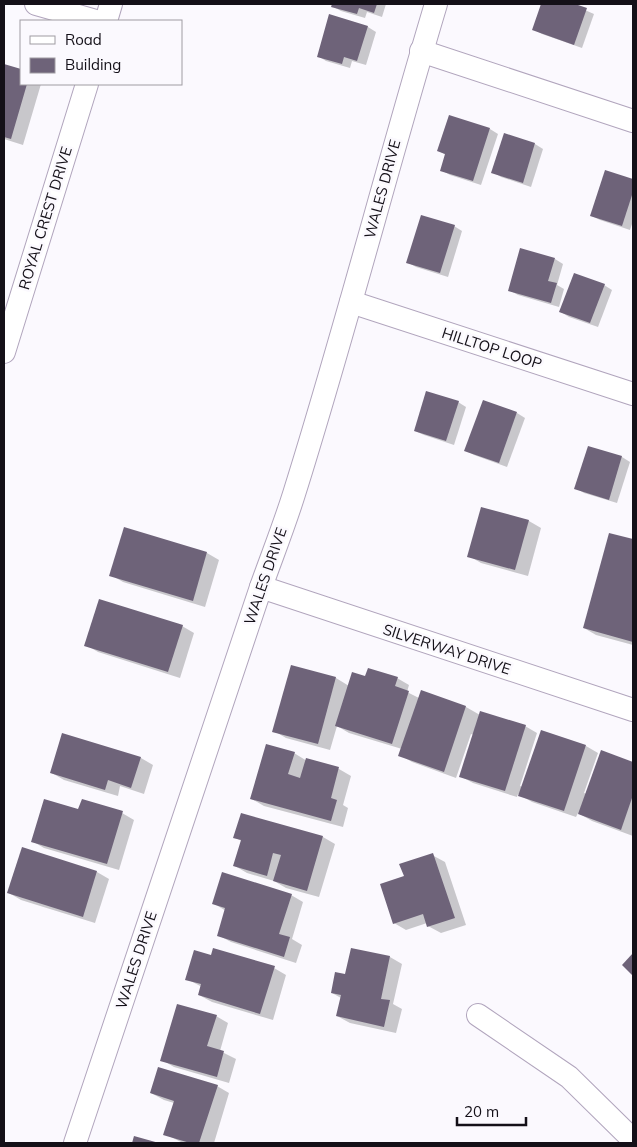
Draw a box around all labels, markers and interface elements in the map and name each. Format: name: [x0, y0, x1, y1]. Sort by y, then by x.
legend: [20, 20, 182, 85]
text: Road: [65, 30, 102, 49]
text: Building: [65, 55, 121, 74]
street label: WALES DRIVE: [360, 137, 404, 241]
street label: ROYAL CREST DRIVE: [14, 144, 76, 292]
street label: HILLTOP LOOP: [440, 323, 545, 373]
street label: WALES DRIVE: [239, 525, 291, 627]
street label: SILVERWAY DRIVE: [381, 619, 513, 679]
street label: WALES DRIVE: [111, 909, 161, 1011]
scale bar: [457, 1094, 526, 1126]
text: 20 m: [464, 1102, 499, 1121]

